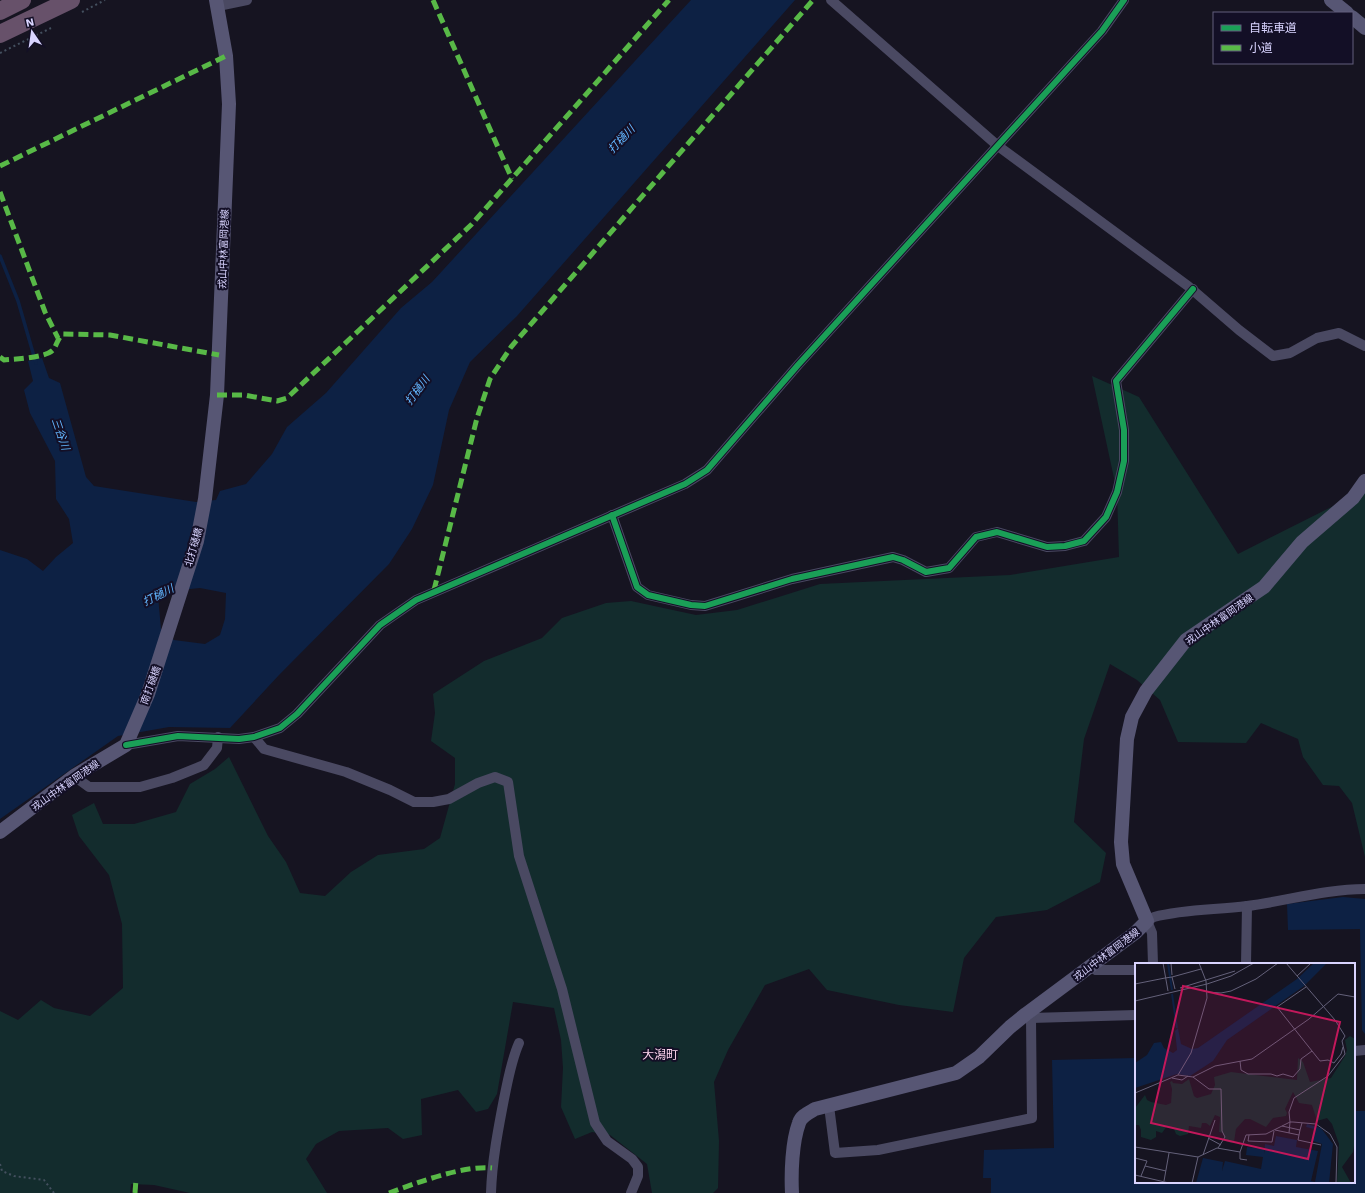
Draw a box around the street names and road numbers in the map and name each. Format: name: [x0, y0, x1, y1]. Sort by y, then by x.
street label: 戎山中林富岡港線: [217, 209, 230, 289]
street label: 北打樋橋: [183, 526, 204, 568]
street label: 戎山中林富岡港線: [1183, 592, 1255, 647]
street label: 南打樋橋: [138, 664, 162, 706]
street label: 戎山中林富岡港線: [29, 758, 101, 813]
street label: 戎山中林富岡港線: [1071, 926, 1142, 983]

